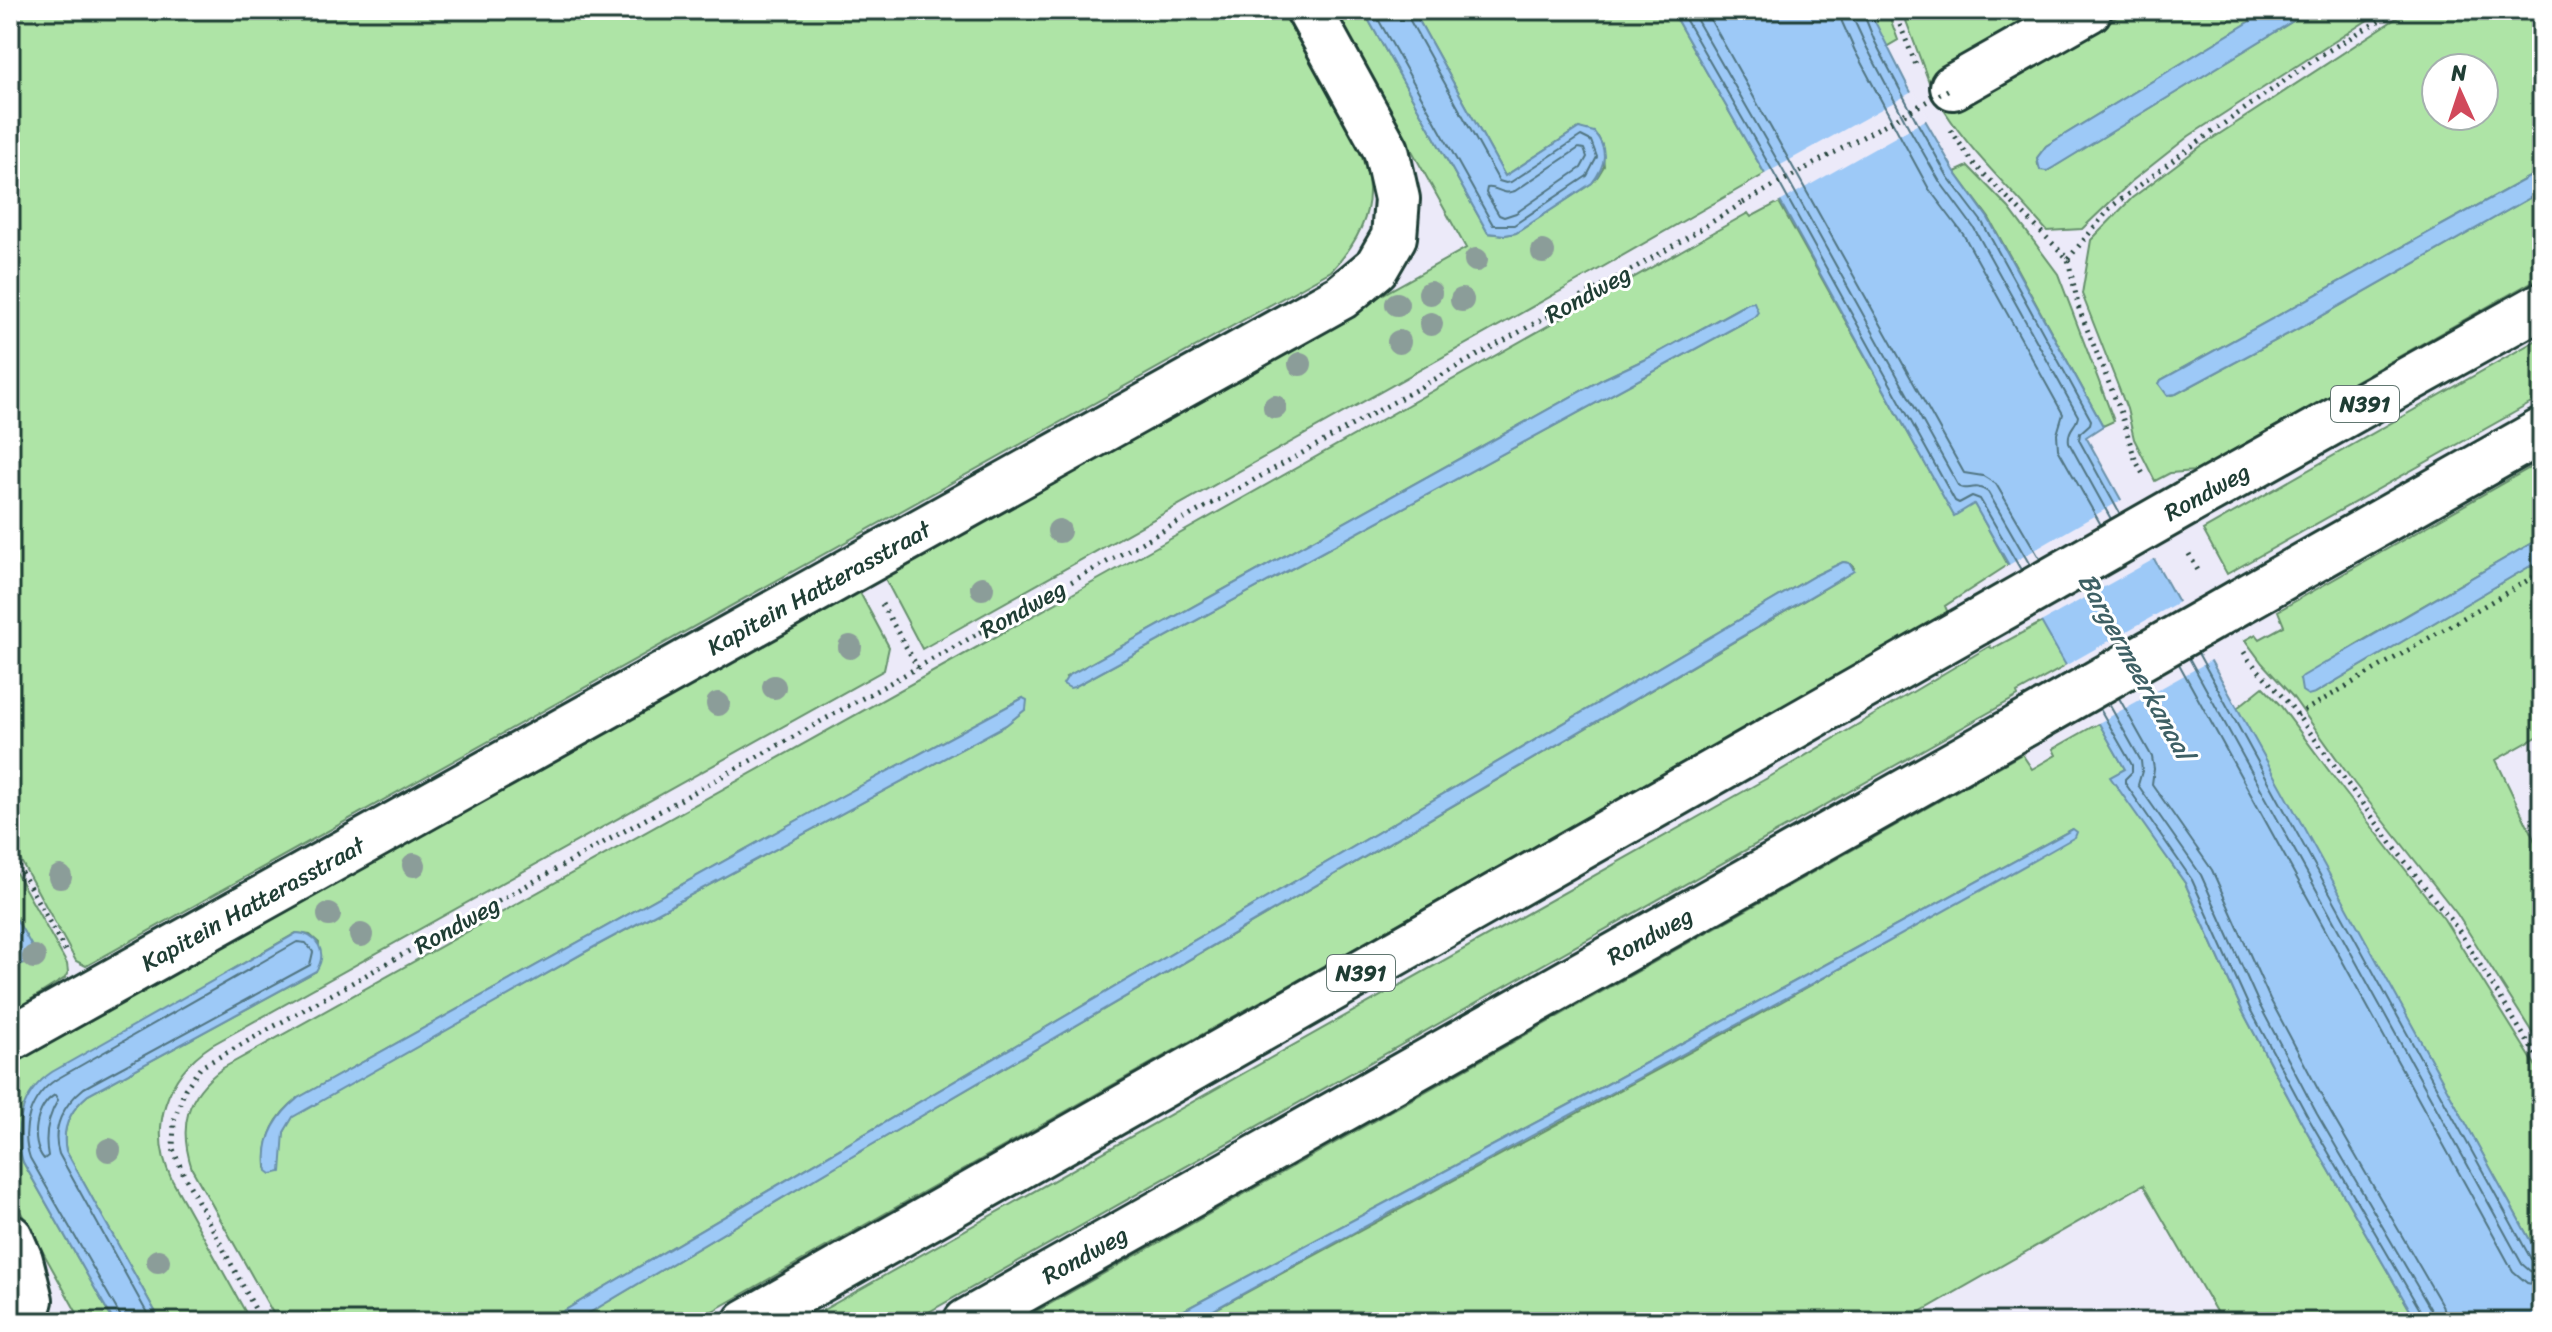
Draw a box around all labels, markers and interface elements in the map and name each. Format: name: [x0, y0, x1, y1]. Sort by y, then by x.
north arrow: [2420, 52, 2500, 132]
text: N: [2449, 53, 2468, 92]
street label: Rondweg: [1537, 253, 1639, 335]
road number: N391: [2331, 386, 2399, 422]
street label: Rondweg: [2156, 451, 2258, 533]
street label: Kapitein Hatterasstraat: [699, 508, 940, 667]
water label: Bargermeerkanaal: [2065, 564, 2209, 773]
street label: Rondweg: [972, 568, 1074, 650]
street label: Kapitein Hatterasstraat: [133, 824, 374, 983]
street label: Rondweg: [406, 884, 508, 966]
street label: Rondweg: [1599, 895, 1701, 977]
road number: N391: [1327, 955, 1395, 991]
street label: Rondweg: [1034, 1214, 1136, 1296]

